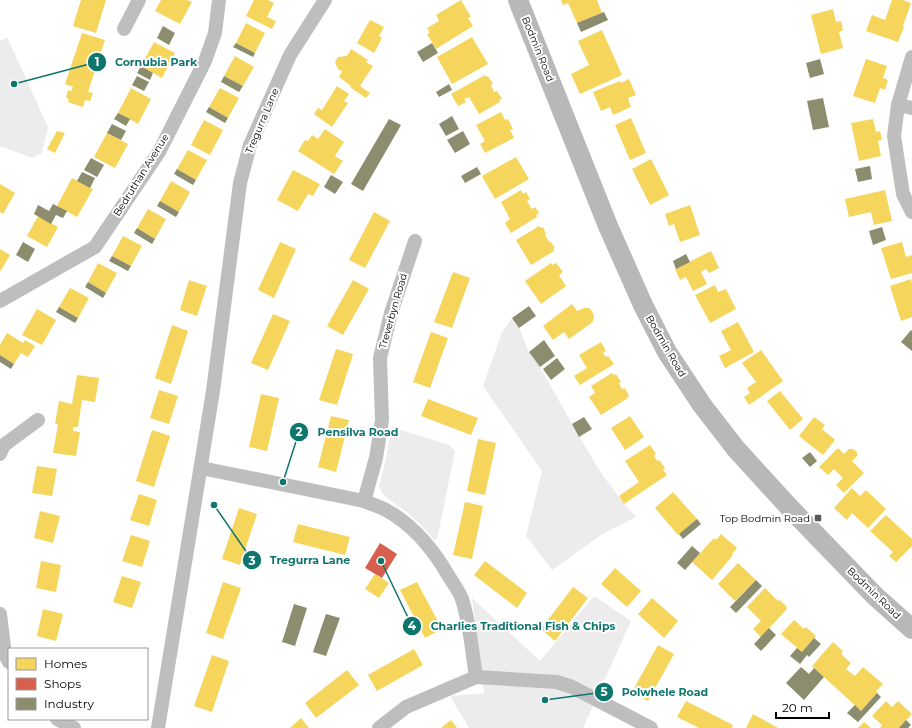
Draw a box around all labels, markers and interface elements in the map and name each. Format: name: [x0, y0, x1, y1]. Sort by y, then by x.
street label: Bodmin Road: [519, 14, 557, 84]
callout: Cornubia Park: [87, 51, 205, 74]
text: 1: [95, 54, 99, 69]
text: Cornubia Park: [115, 55, 198, 69]
street label: Tregurra Lane: [242, 86, 282, 156]
street label: Bedruthan Avenue: [110, 131, 172, 219]
street label: Treverbyn Road: [376, 272, 410, 350]
street label: Bodmin Road: [643, 313, 689, 379]
callout: Pensilva Road: [289, 421, 406, 444]
text: 2: [295, 424, 303, 439]
text: Pensilva Road: [318, 425, 398, 439]
place label: Top Bodmin Road: [720, 512, 810, 525]
marker: Top Bodmin Road: [813, 513, 823, 523]
callout: Tregurra Lane: [242, 549, 358, 572]
text: 3: [247, 553, 256, 568]
text: Tregurra Lane: [270, 553, 350, 567]
street label: Bodmin Road: [845, 564, 903, 622]
callout: Charlies Traditional Fish & Chips: [402, 614, 623, 637]
text: 4: [408, 618, 417, 633]
text: Charlies Traditional Fish & Chips: [431, 619, 616, 633]
legend: [8, 648, 148, 720]
text: Homes: [44, 656, 87, 671]
text: Shops: [44, 676, 81, 691]
callout: Polwhele Road: [594, 680, 716, 703]
text: 5: [600, 684, 608, 699]
text: Polwhele Road: [622, 685, 708, 699]
scale bar: [776, 694, 829, 720]
text: Industry: [44, 696, 94, 711]
text: 20 m: [782, 700, 813, 715]

